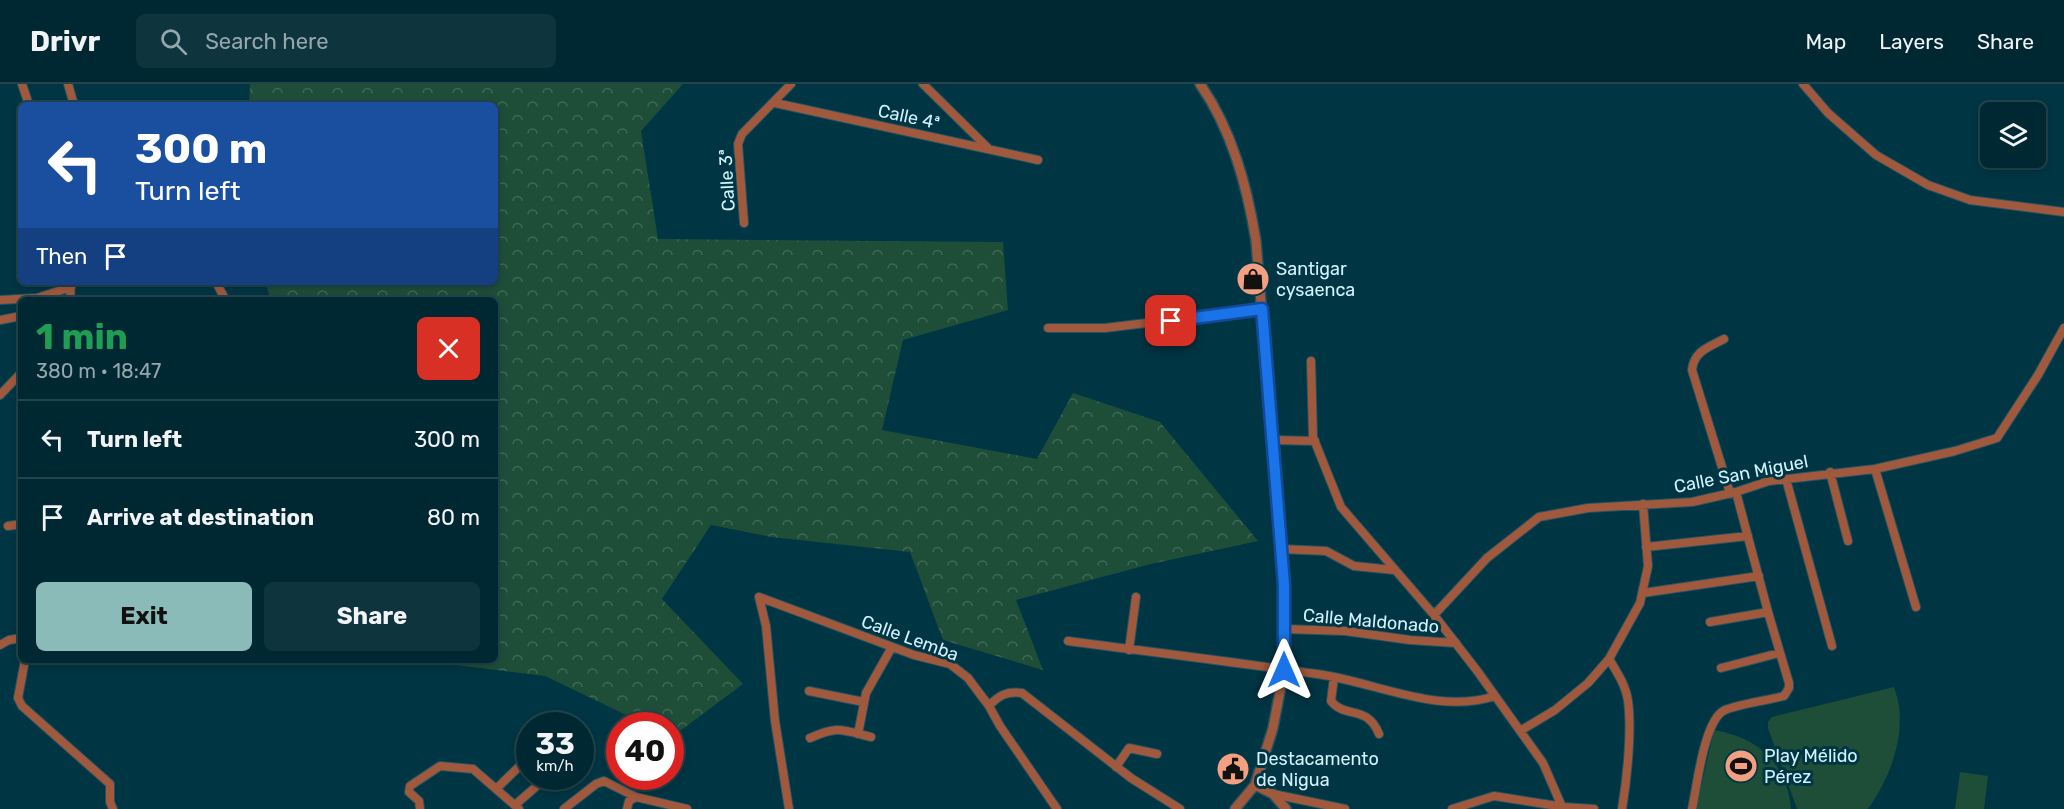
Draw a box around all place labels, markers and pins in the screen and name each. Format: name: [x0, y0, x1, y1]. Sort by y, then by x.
place label: Santigar cysaenca: [1276, 258, 1355, 301]
shop icon: Santigar cysaenca: [1235, 261, 1271, 297]
pin: [1145, 295, 1196, 346]
place label: Play Mélido Pérez: [1764, 745, 1858, 788]
place label: Destacamento de Nigua: [1256, 748, 1379, 791]
sports icon: Play Mélido Pérez: [1723, 748, 1759, 784]
public building icon: Destacamento de Nigua: [1215, 751, 1251, 787]

